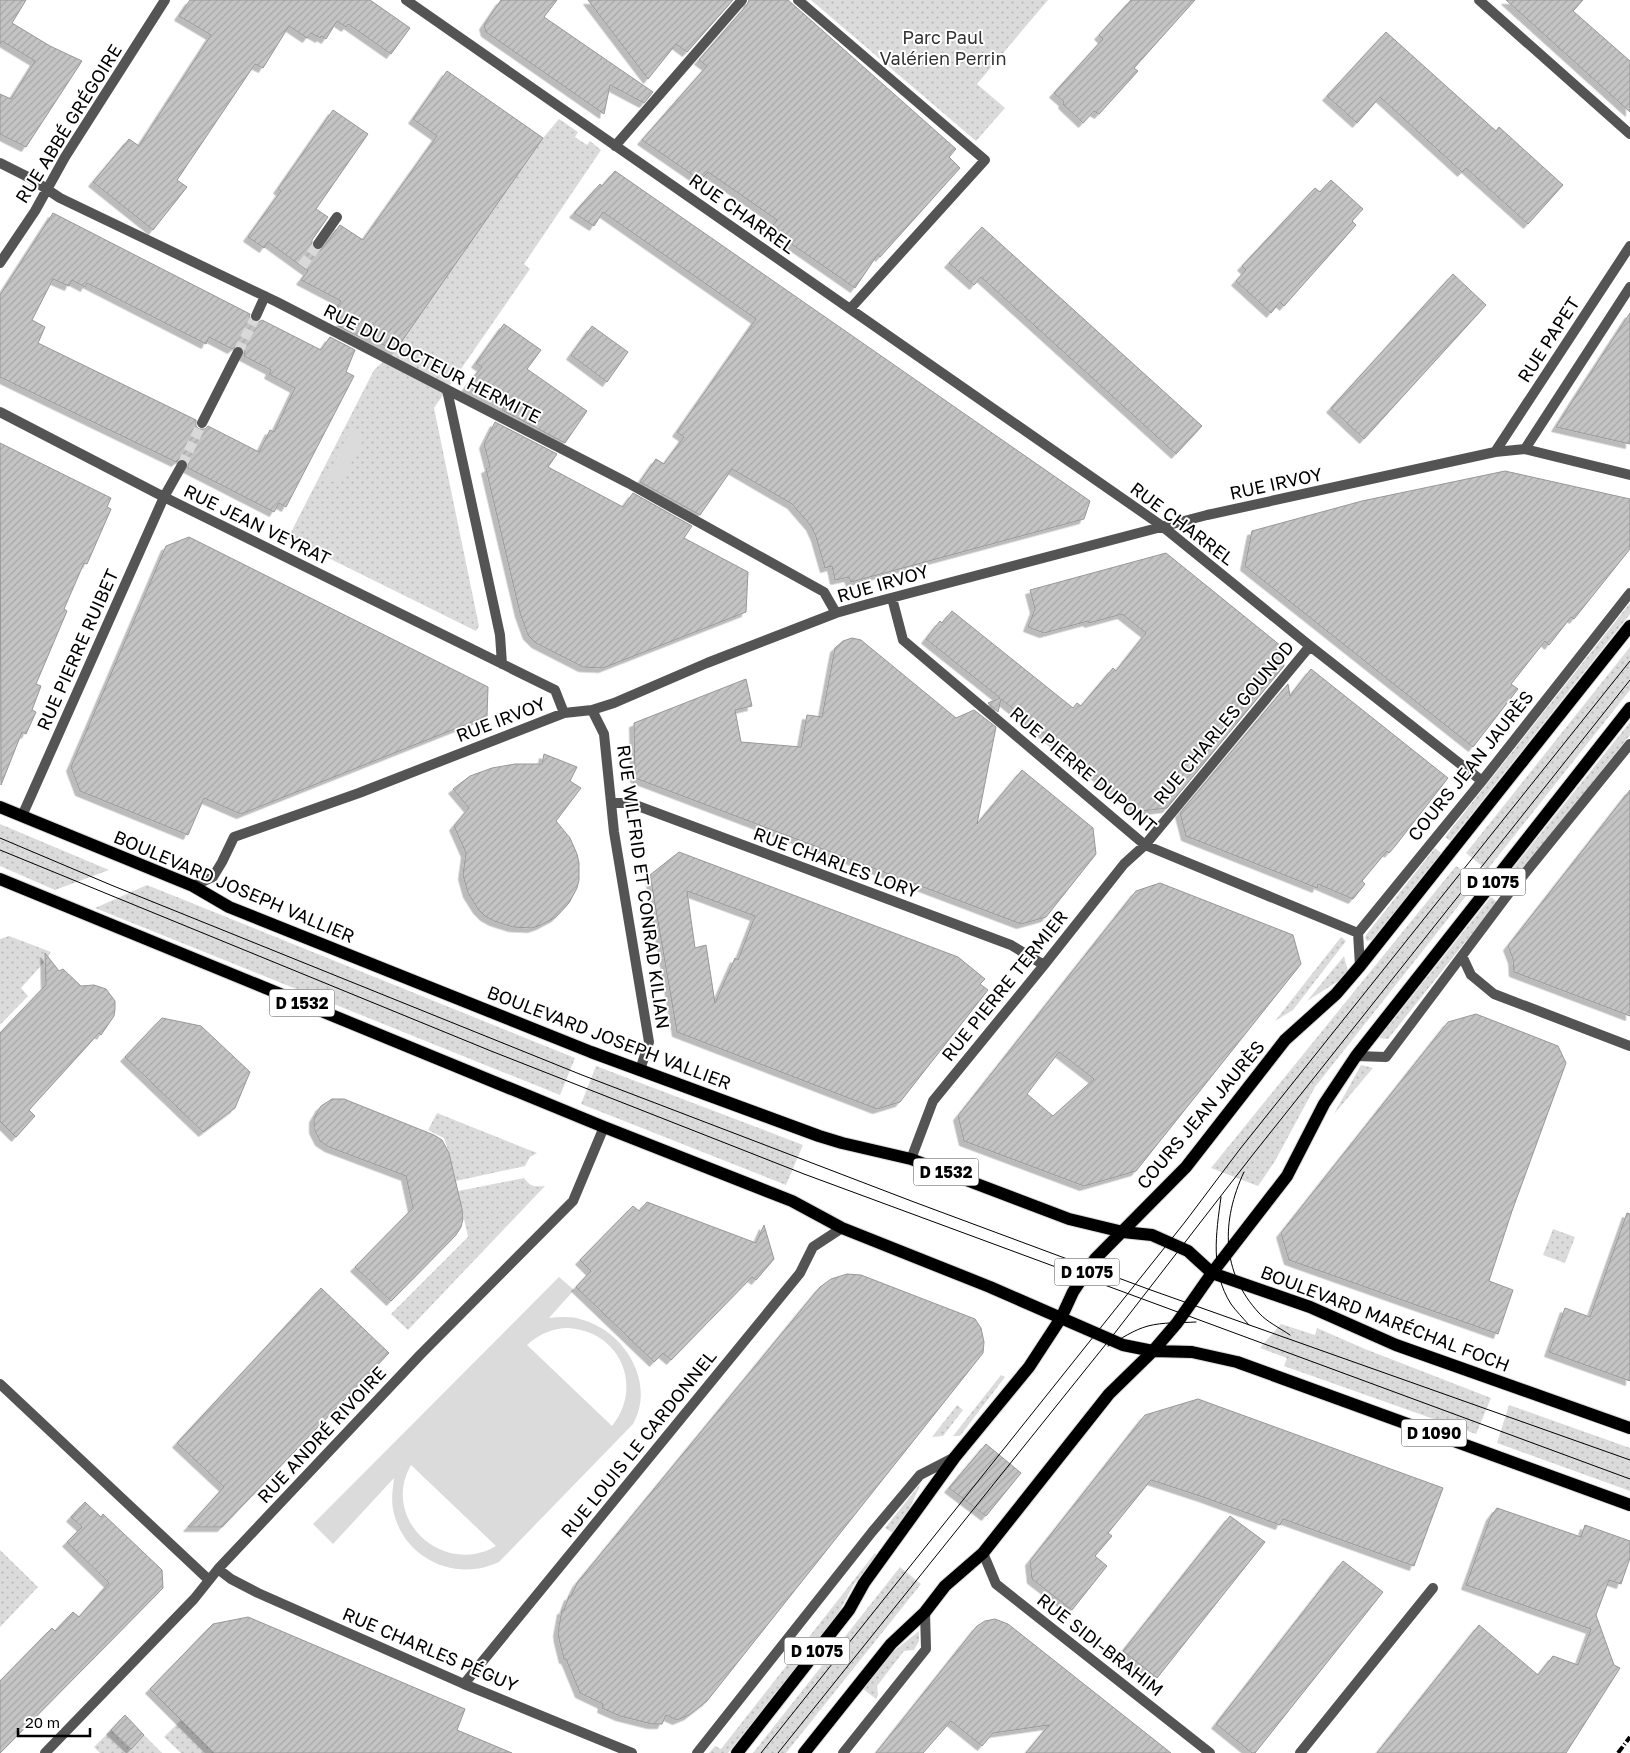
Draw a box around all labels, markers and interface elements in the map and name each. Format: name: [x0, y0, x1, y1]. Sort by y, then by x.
park label: Parc Paul Valérien Perrin: [879, 26, 1007, 69]
street label: RUE ABBÉ GRÉGOIRE: [10, 40, 126, 207]
street label: RUE CHARREL: [685, 168, 800, 258]
street label: RUE PAPET: [1512, 293, 1584, 386]
street label: RUE DU DOCTEUR HERMITE: [320, 299, 545, 428]
street label: RUE IRVOY: [1227, 462, 1325, 504]
street label: RUE CHARREL: [1126, 477, 1239, 569]
street label: RUE JEAN VEYRAT: [180, 479, 334, 569]
street label: RUE IRVOY: [834, 559, 931, 607]
street label: RUE PIERRE RUIBET: [32, 566, 123, 734]
street label: RUE CHARLES GOUNOD: [1148, 636, 1298, 809]
street label: COURS JEAN JAURÈS: [1403, 686, 1538, 845]
street label: RUE IRVOY: [453, 692, 549, 746]
street label: RUE PIERRE DUPONT: [1006, 701, 1161, 837]
street label: RUE WILFRID ET CONRAD KILIAN: [613, 743, 675, 1030]
street label: RUE CHARLES LORY: [751, 822, 922, 902]
street label: BOULEVARD JOSEPH VALLIER: [111, 825, 358, 947]
road number: D 1075: [1460, 869, 1526, 896]
street label: RUE PIERRE TERMIER: [937, 905, 1072, 1065]
street label: BOULEVARD JOSEPH VALLIER: [484, 980, 734, 1094]
road number: D 1532: [270, 990, 334, 1016]
street label: COURS JEAN JAURÈS: [1132, 1036, 1269, 1193]
road number: D 1532: [914, 1158, 978, 1186]
road number: D 1075: [1054, 1258, 1120, 1286]
street label: BOULEVARD MARÉCHAL FOCH: [1258, 1260, 1513, 1376]
street label: RUE LOUIS LE CARDONNEL: [556, 1345, 721, 1542]
street label: RUE ANDRÉ RIVOIRE: [252, 1362, 390, 1507]
road number: D 1090: [1402, 1420, 1466, 1446]
street label: RUE SIDI-BRAHIM: [1033, 1588, 1168, 1700]
street label: RUE CHARLES PÉGUY: [339, 1602, 522, 1696]
road number: D 1075: [784, 1638, 850, 1664]
scale bar: [18, 1706, 90, 1738]
text: 20 m: [25, 1713, 60, 1731]

